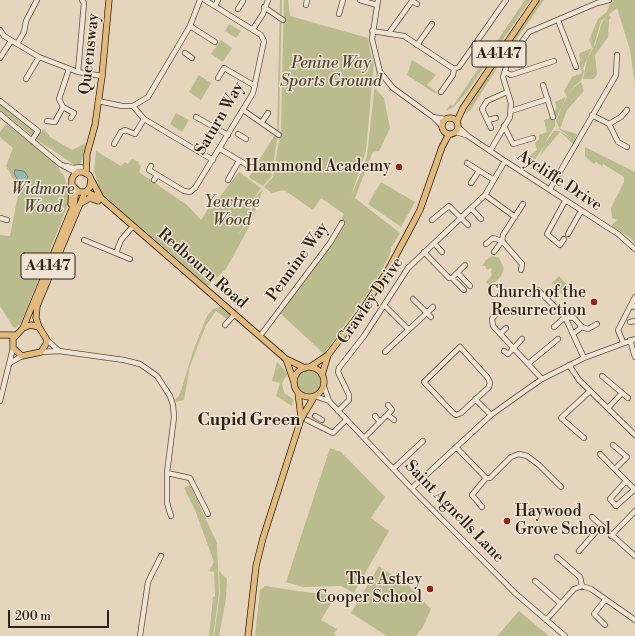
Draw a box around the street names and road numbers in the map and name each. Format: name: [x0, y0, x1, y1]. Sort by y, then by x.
street label: Queensway: [76, 12, 104, 96]
road number: A4147: [472, 41, 526, 67]
street label: Saturn Way: [191, 79, 249, 159]
street label: Aycliffe Drive: [513, 146, 605, 216]
street label: Pennine Way: [263, 219, 333, 305]
street label: Redbourn Road: [153, 225, 251, 313]
road number: A4147: [21, 253, 75, 279]
street label: Crawley Drive: [334, 254, 408, 348]
street label: Saint Agnells Lane: [400, 457, 508, 567]

